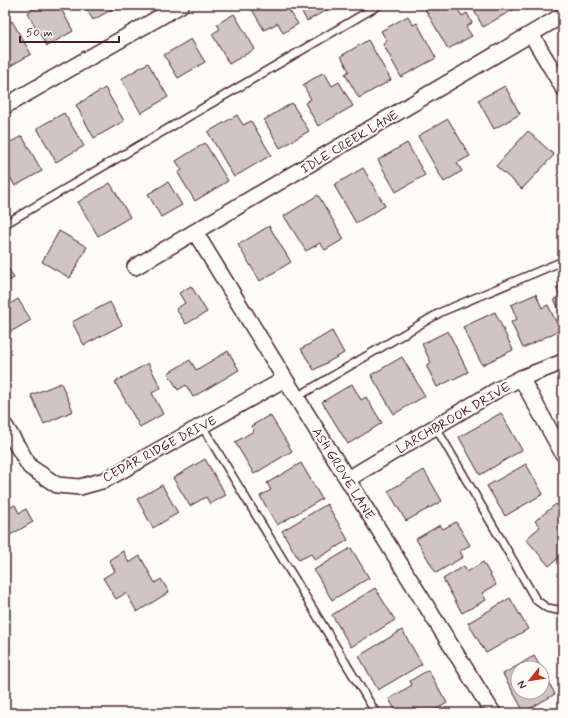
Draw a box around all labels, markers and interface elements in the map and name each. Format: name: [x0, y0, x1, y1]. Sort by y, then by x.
scale bar: [20, 18, 119, 44]
text: 50 m: [26, 25, 53, 41]
street label: IDLE CREEK LANE: [298, 106, 402, 178]
street label: LARCHBROOK DRIVE: [393, 379, 514, 458]
street label: CEDAR RIDGE DRIVE: [100, 412, 220, 487]
street label: ASH GROVE LANE: [308, 425, 378, 523]
north arrow: [510, 660, 550, 700]
text: N: [514, 678, 530, 691]

